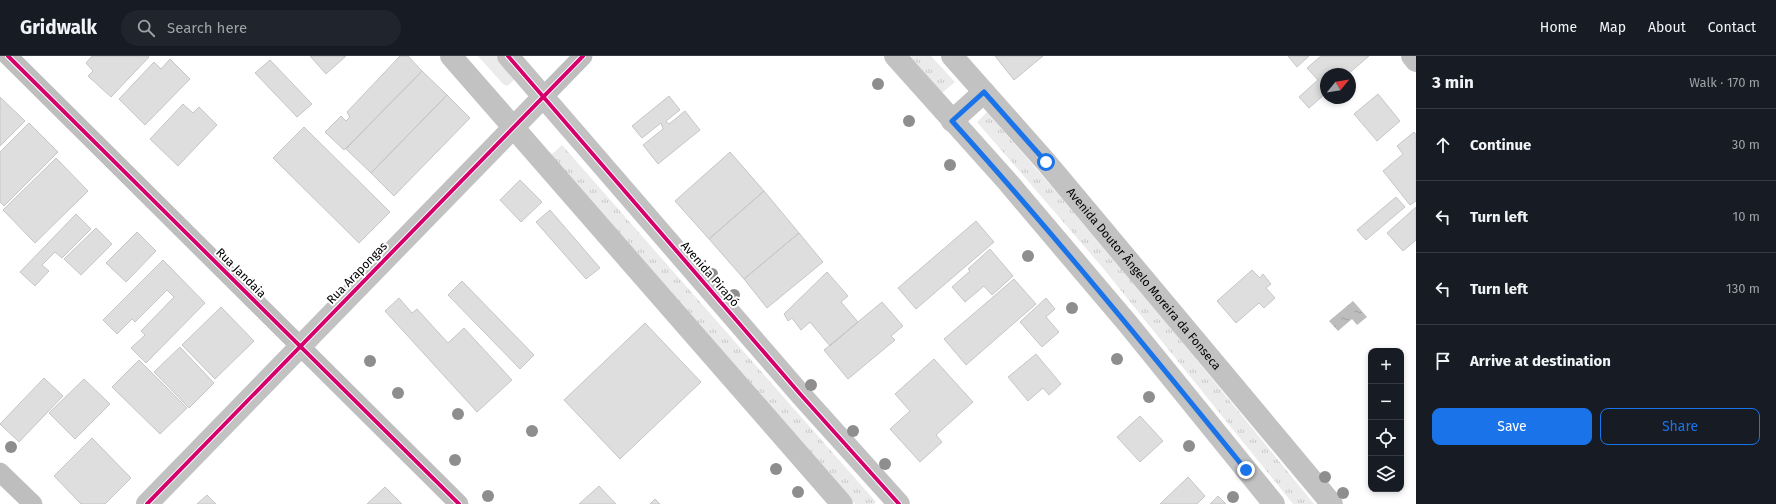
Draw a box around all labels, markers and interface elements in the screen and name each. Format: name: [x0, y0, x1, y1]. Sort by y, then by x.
search box: [121, 10, 401, 46]
text: Gridwalk: [20, 16, 97, 39]
icon: search: [135, 17, 157, 39]
text: Search here: [167, 19, 247, 37]
text: Home: [1540, 19, 1577, 36]
text: Map: [1599, 19, 1626, 36]
text: About: [1648, 19, 1686, 36]
text: Contact: [1708, 19, 1756, 36]
north arrow: [1320, 68, 1356, 104]
text: 3 min: [1432, 72, 1474, 93]
text: Walk · 170 m: [1689, 75, 1760, 90]
icon: ahead: [1432, 134, 1454, 156]
text: Continue: [1470, 136, 1531, 154]
text: 30 m: [1732, 137, 1760, 152]
route start: [1037, 153, 1055, 171]
street label: Avenida Doutor Ângelo Moreira da Fonseca: [1064, 185, 1224, 373]
icon: left: [1432, 206, 1454, 228]
text: Turn left: [1470, 208, 1528, 226]
text: 10 m: [1733, 209, 1760, 224]
street label: Rua Arapongas: [324, 239, 390, 307]
street label: Avenida Pirapó: [678, 239, 742, 309]
street label: Rua Jandaia: [213, 245, 269, 301]
icon: left: [1432, 278, 1454, 300]
text: Turn left: [1470, 280, 1528, 298]
text: 130 m: [1726, 281, 1760, 296]
map controls: [1368, 348, 1404, 492]
button: +: [1368, 348, 1404, 384]
icon: arrive: [1432, 350, 1454, 372]
text: Arrive at destination: [1470, 352, 1611, 370]
button: −: [1368, 384, 1404, 420]
button: Save: [1432, 408, 1592, 445]
button: Share: [1600, 408, 1760, 445]
button: locate: [1368, 420, 1404, 456]
button: layers: [1368, 456, 1404, 492]
route end: [1237, 461, 1255, 479]

